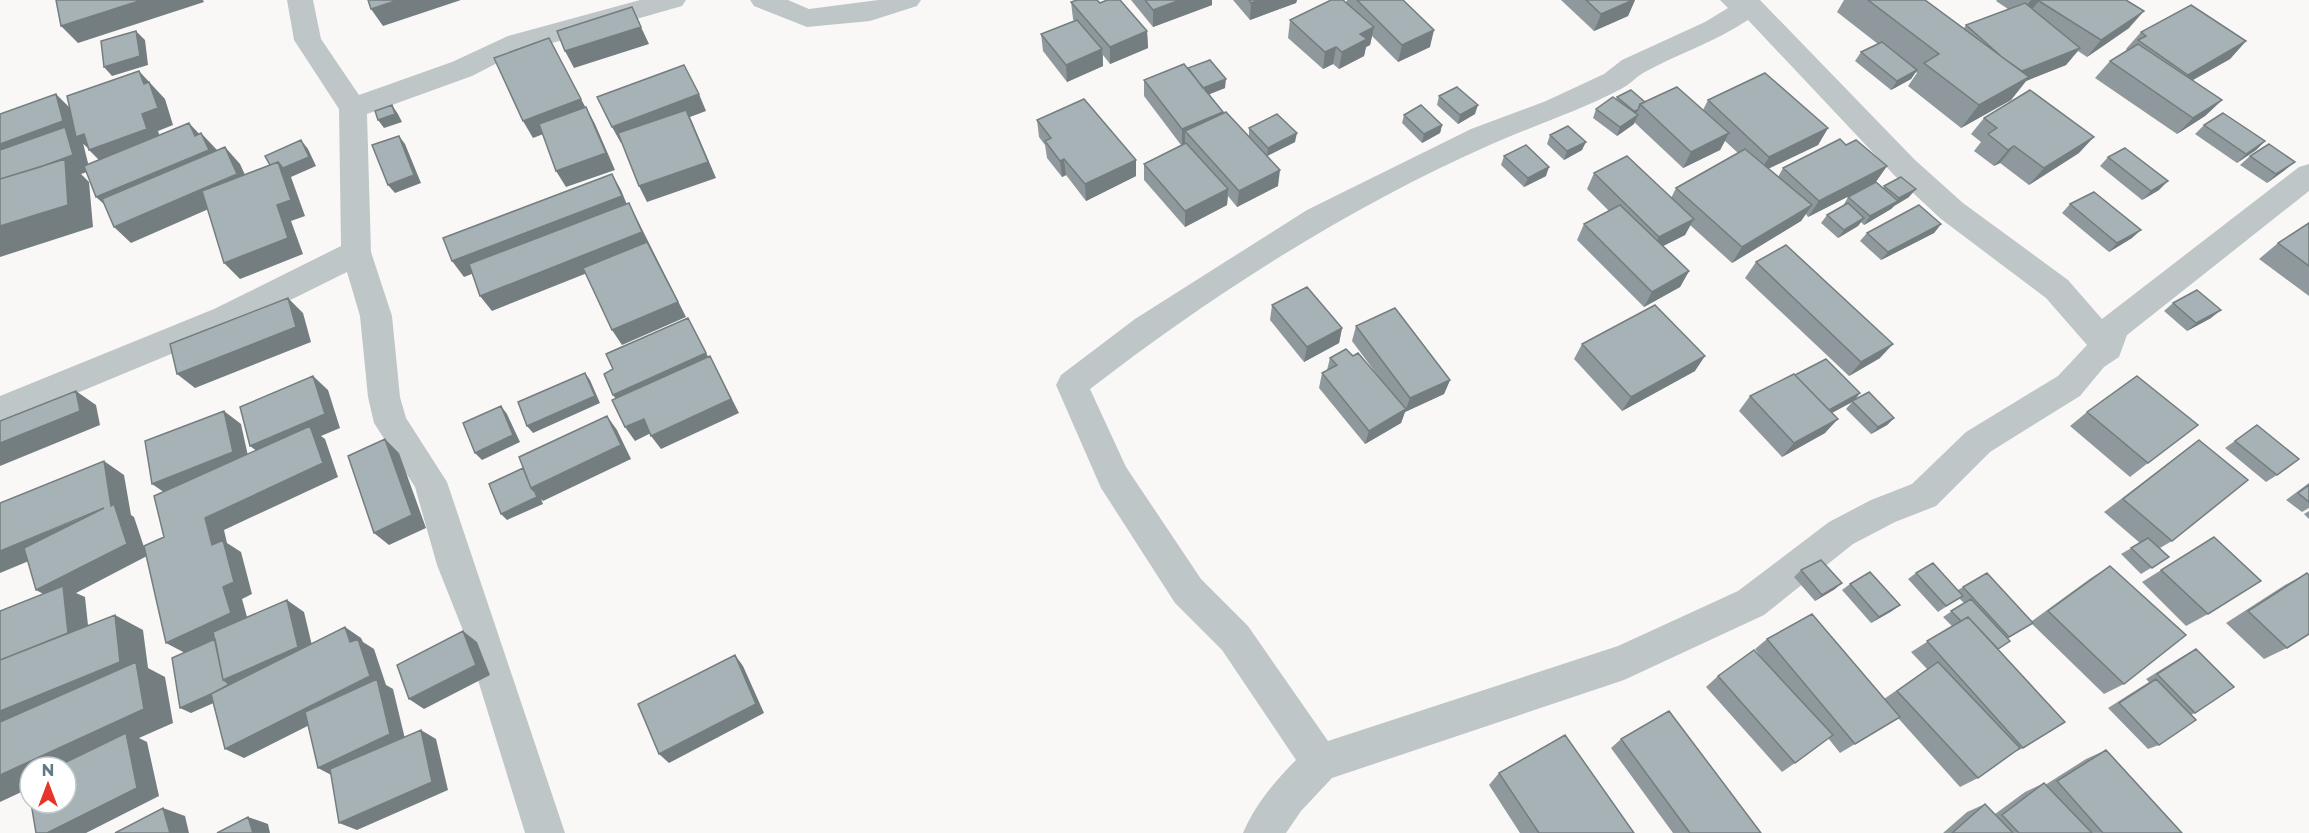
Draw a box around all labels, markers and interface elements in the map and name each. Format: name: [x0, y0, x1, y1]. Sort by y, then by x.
north arrow: [18, 755, 78, 815]
text: N: [42, 761, 54, 780]

